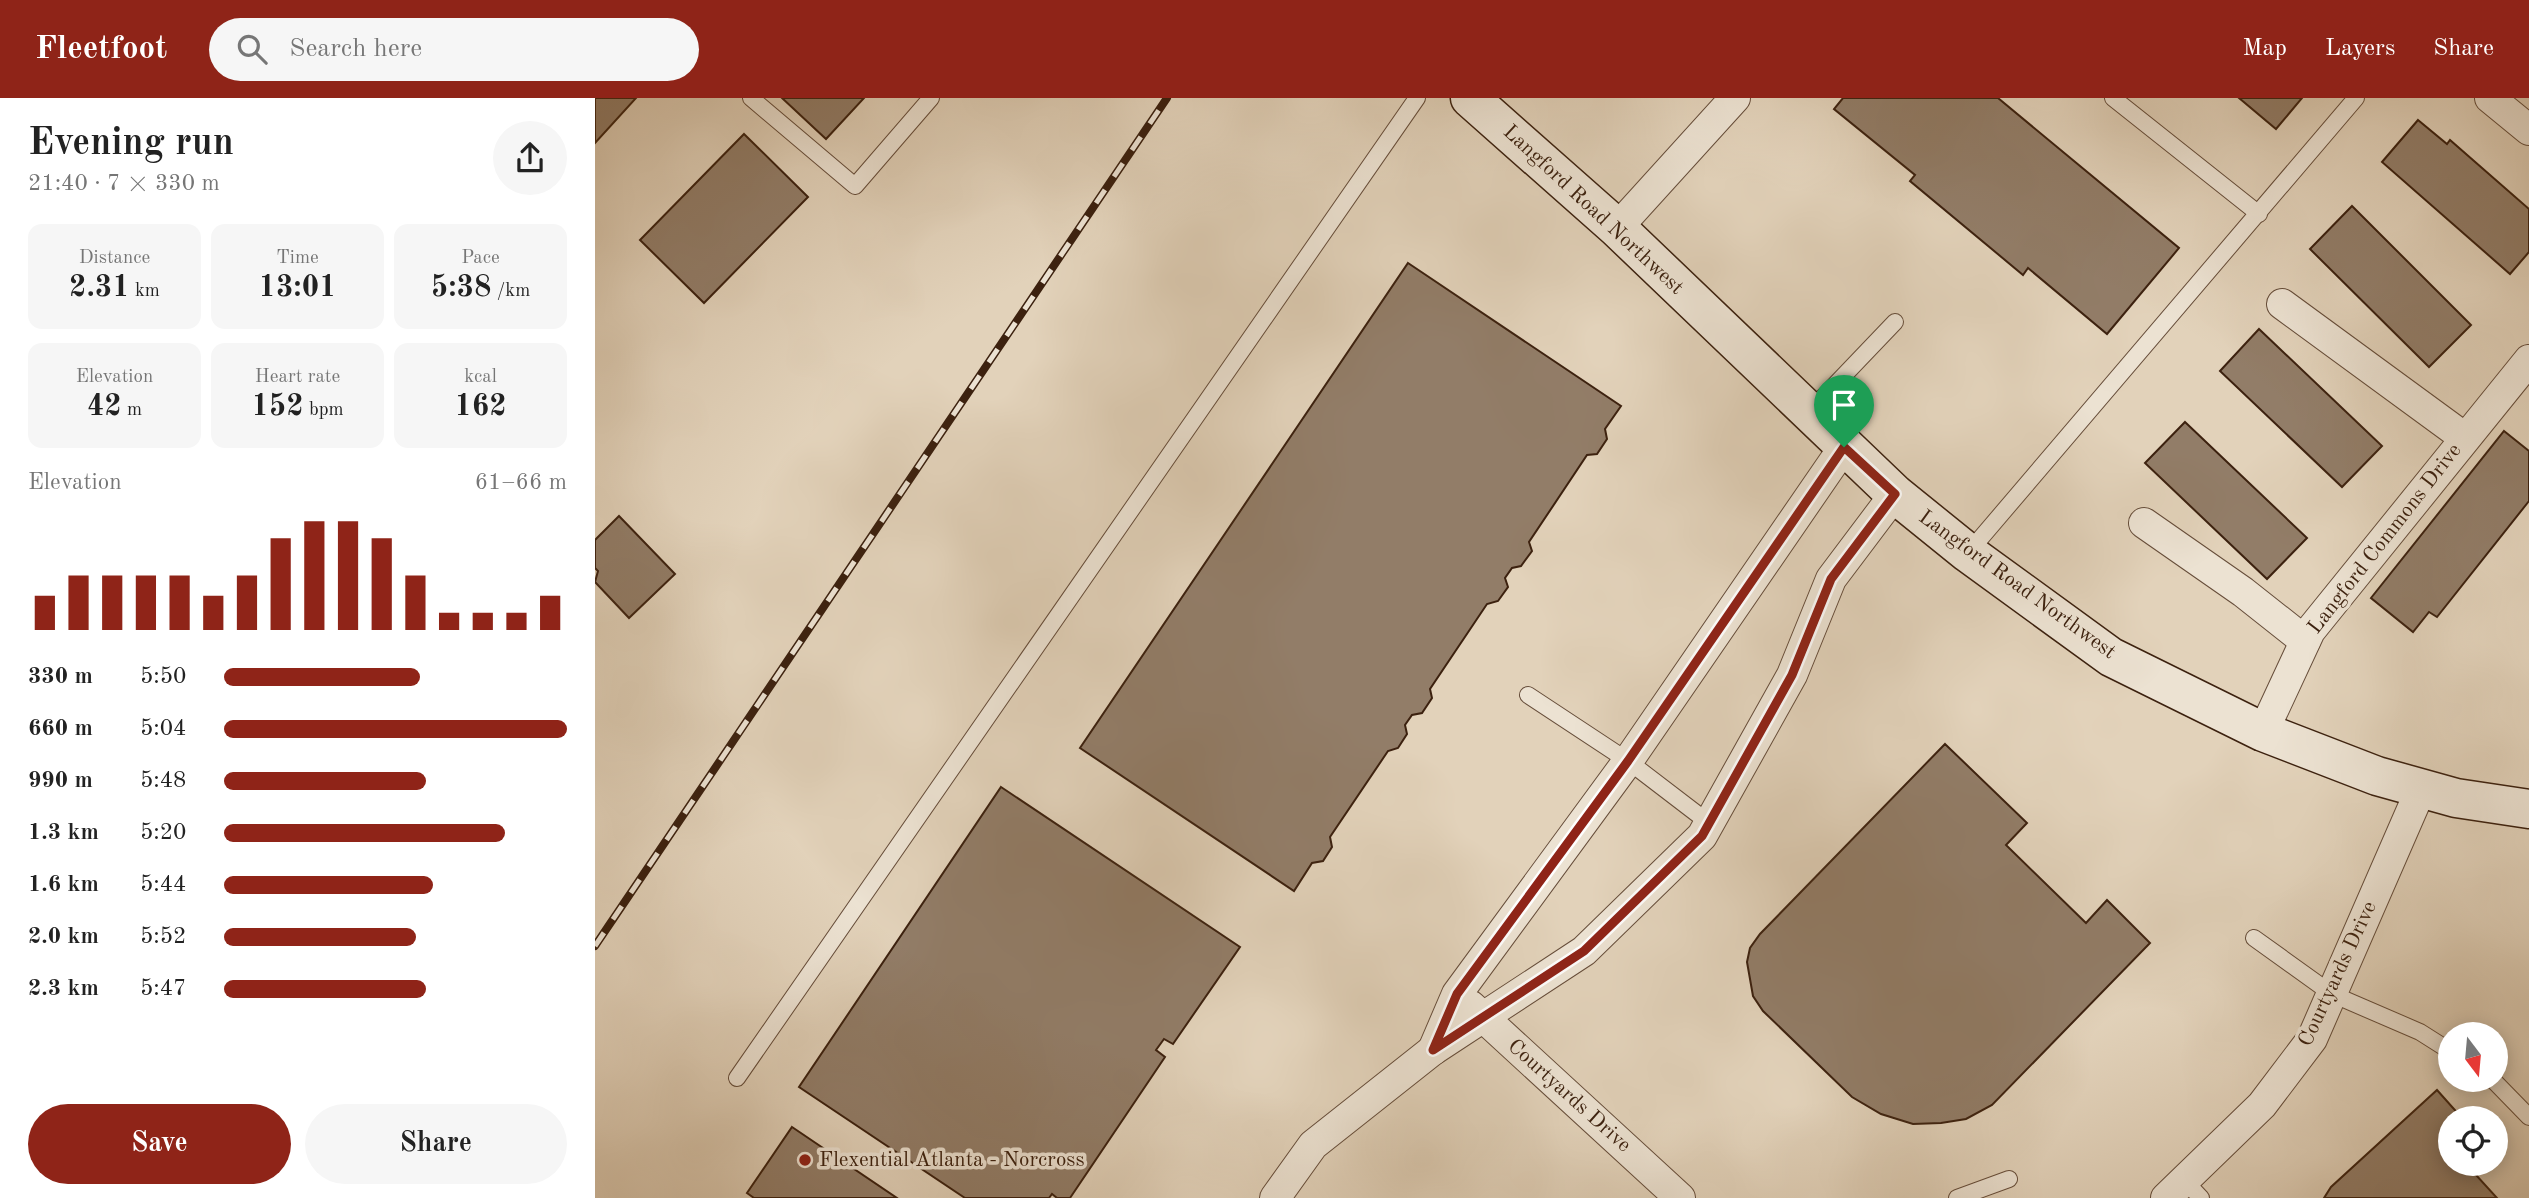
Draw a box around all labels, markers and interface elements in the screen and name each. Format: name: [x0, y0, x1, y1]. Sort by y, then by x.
search box: [209, 18, 699, 81]
icon: search: [233, 30, 271, 68]
text: Fleetfoot: [35, 33, 167, 66]
text: Search here: [289, 36, 422, 62]
text: Map: [2243, 37, 2287, 61]
text: Layers: [2325, 37, 2395, 61]
text: Share: [2433, 37, 2494, 61]
button: share: [493, 121, 567, 195]
street label: Langford Road Northwest: [1499, 121, 1687, 299]
text: Evening run: [28, 125, 234, 163]
text: 21:40 · 7 × 330 m: [28, 172, 220, 195]
text: Distance: [79, 249, 150, 268]
text: Time: [276, 249, 319, 268]
text: Pace: [461, 249, 500, 268]
text: 2.31: [69, 273, 130, 303]
text: 13:01: [259, 273, 337, 303]
text: 5:38: [431, 273, 491, 303]
text: km: [130, 282, 160, 301]
text: /km: [491, 282, 530, 301]
text: Elevation: [76, 368, 153, 387]
text: Heart rate: [255, 368, 340, 387]
text: kcal: [464, 368, 497, 387]
pin: [1814, 375, 1874, 447]
icon: arrive: [1825, 386, 1863, 424]
text: 42: [87, 392, 122, 422]
text: 152: [251, 392, 304, 422]
text: 162: [454, 392, 507, 422]
text: m: [122, 401, 142, 420]
text: bpm: [304, 401, 344, 420]
street label: Langford Commons Drive: [2304, 440, 2466, 638]
text: Elevation: [28, 471, 122, 494]
text: 61–66 m: [475, 471, 567, 494]
street label: Langford Road Northwest: [1915, 507, 2119, 663]
text: 330 m: [28, 665, 93, 688]
text: 5:50: [140, 665, 186, 688]
text: 660 m: [28, 717, 93, 740]
text: 5:04: [140, 717, 186, 740]
text: 990 m: [28, 769, 93, 792]
text: 5:48: [140, 769, 186, 792]
text: 1.3 km: [28, 821, 99, 844]
text: 5:20: [140, 821, 186, 844]
text: 1.6 km: [28, 873, 99, 896]
text: 5:44: [140, 873, 186, 896]
street label: Courtyards Drive: [2295, 898, 2381, 1050]
text: 2.0 km: [28, 925, 99, 948]
text: 5:52: [140, 925, 186, 948]
text: 2.3 km: [28, 977, 99, 1000]
text: 5:47: [140, 977, 186, 1000]
north arrow: [2438, 1022, 2508, 1092]
map controls: [2438, 1022, 2508, 1176]
street label: Courtyards Drive: [1503, 1036, 1635, 1156]
button: Save: [28, 1104, 291, 1184]
button: Share: [305, 1104, 567, 1184]
button: locate: [2438, 1106, 2508, 1176]
place label: Flexential Atlanta - Norcross: [819, 1150, 1085, 1171]
marker: Flexential Atlanta - Norcross: [797, 1152, 813, 1168]

